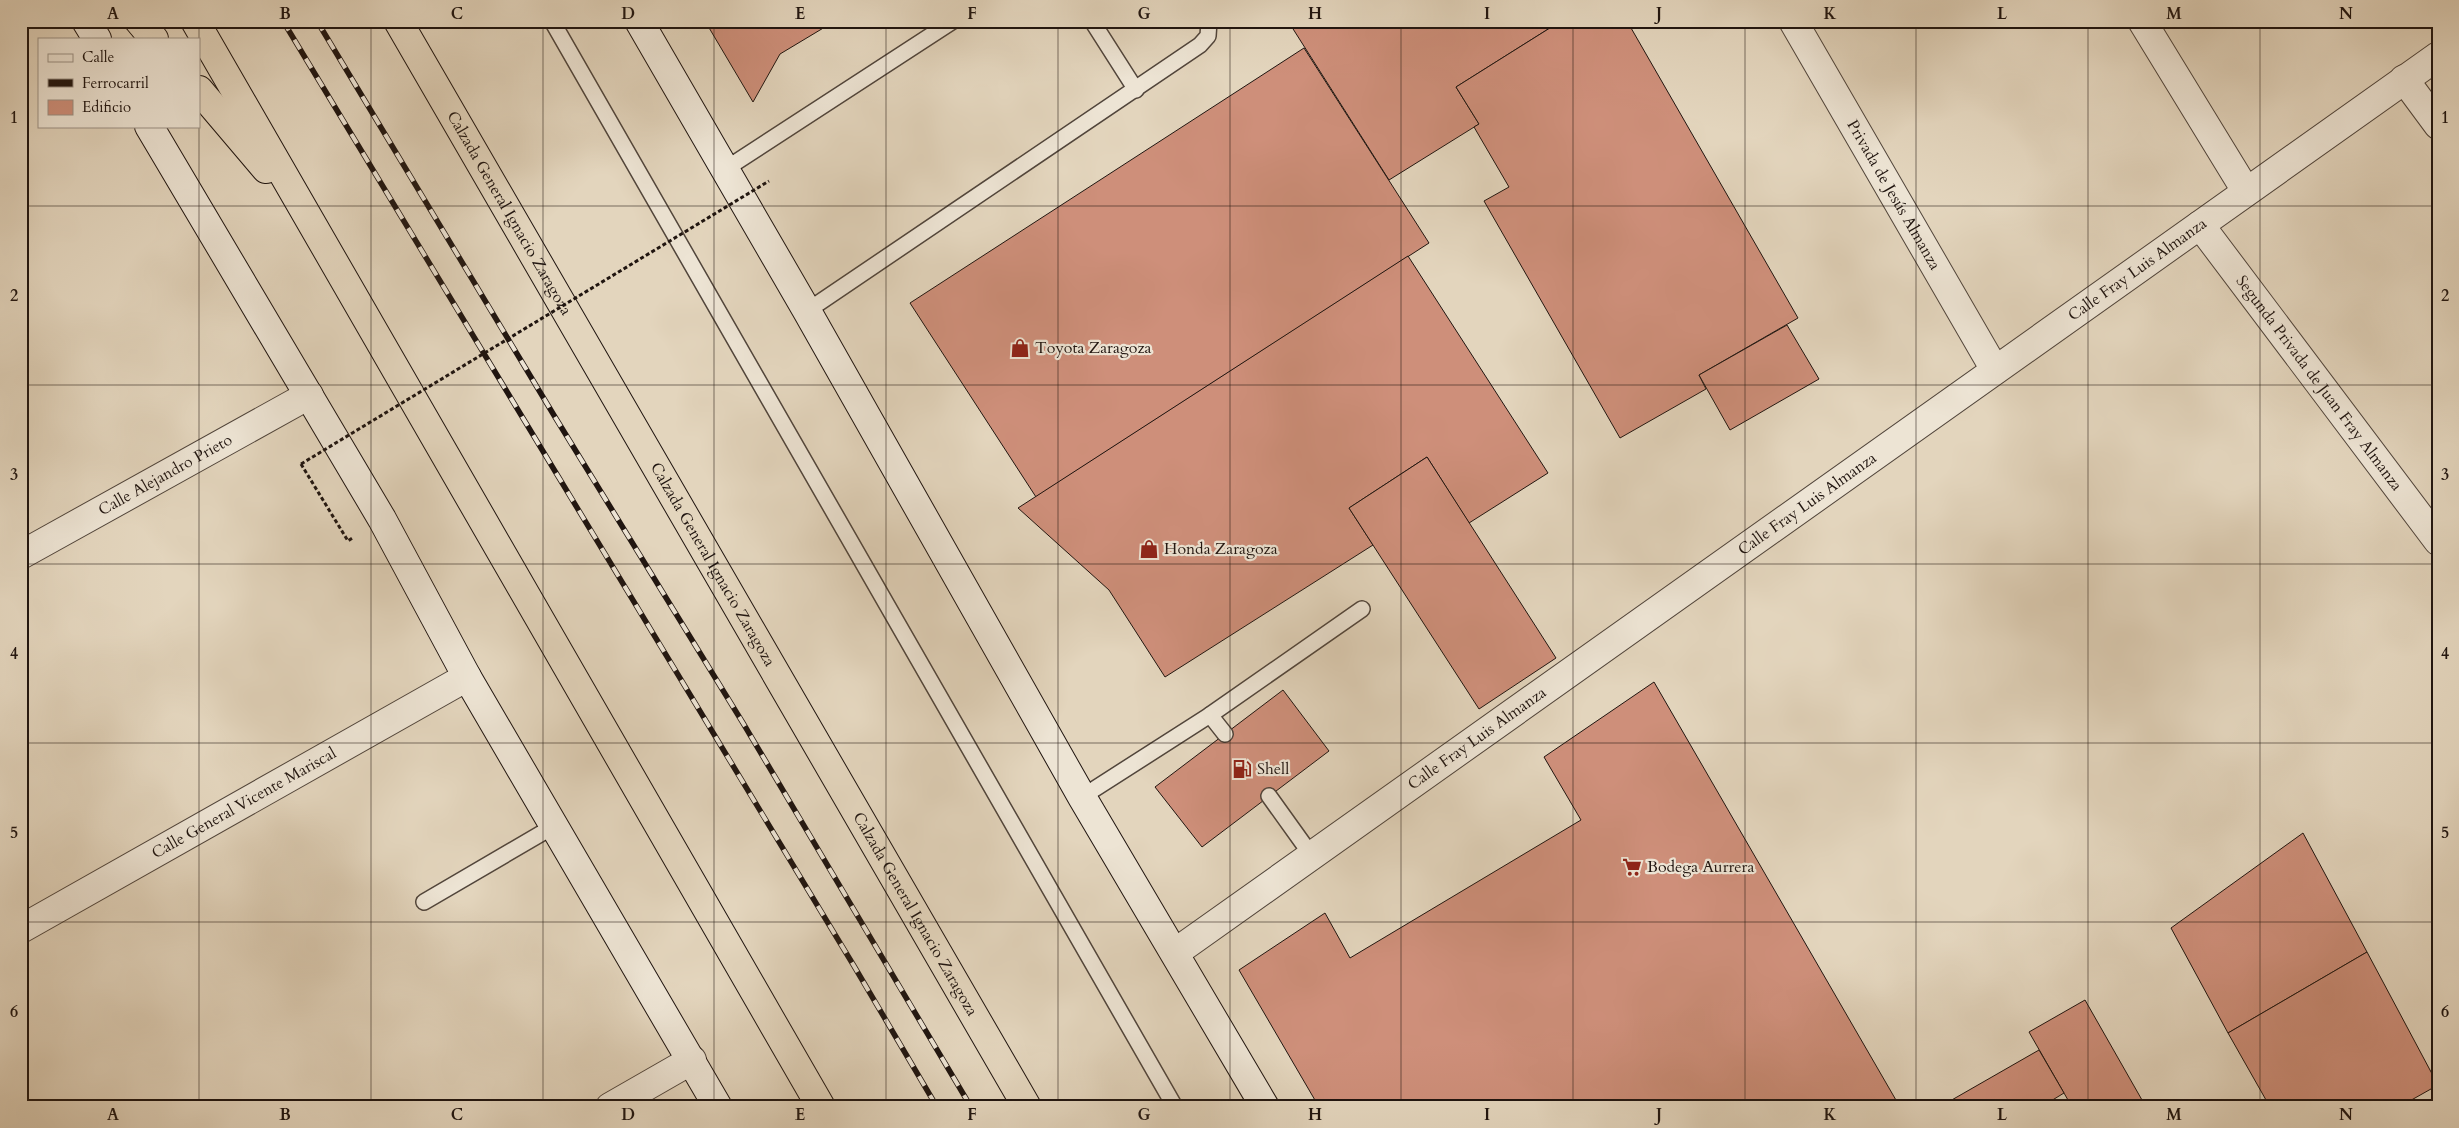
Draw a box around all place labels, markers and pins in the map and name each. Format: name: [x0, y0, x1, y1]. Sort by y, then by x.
shop icon: Toyota Zaragoza: [1009, 337, 1031, 359]
place label: Toyota Zaragoza: [1035, 337, 1152, 359]
shop icon: Honda Zaragoza: [1138, 538, 1160, 560]
place label: Honda Zaragoza: [1164, 538, 1278, 560]
fuel station icon: Shell: [1231, 758, 1253, 780]
place label: Shell: [1257, 758, 1289, 780]
supermarket icon: Bodega Aurrera: [1621, 856, 1643, 878]
place label: Bodega Aurrera: [1647, 856, 1754, 878]

